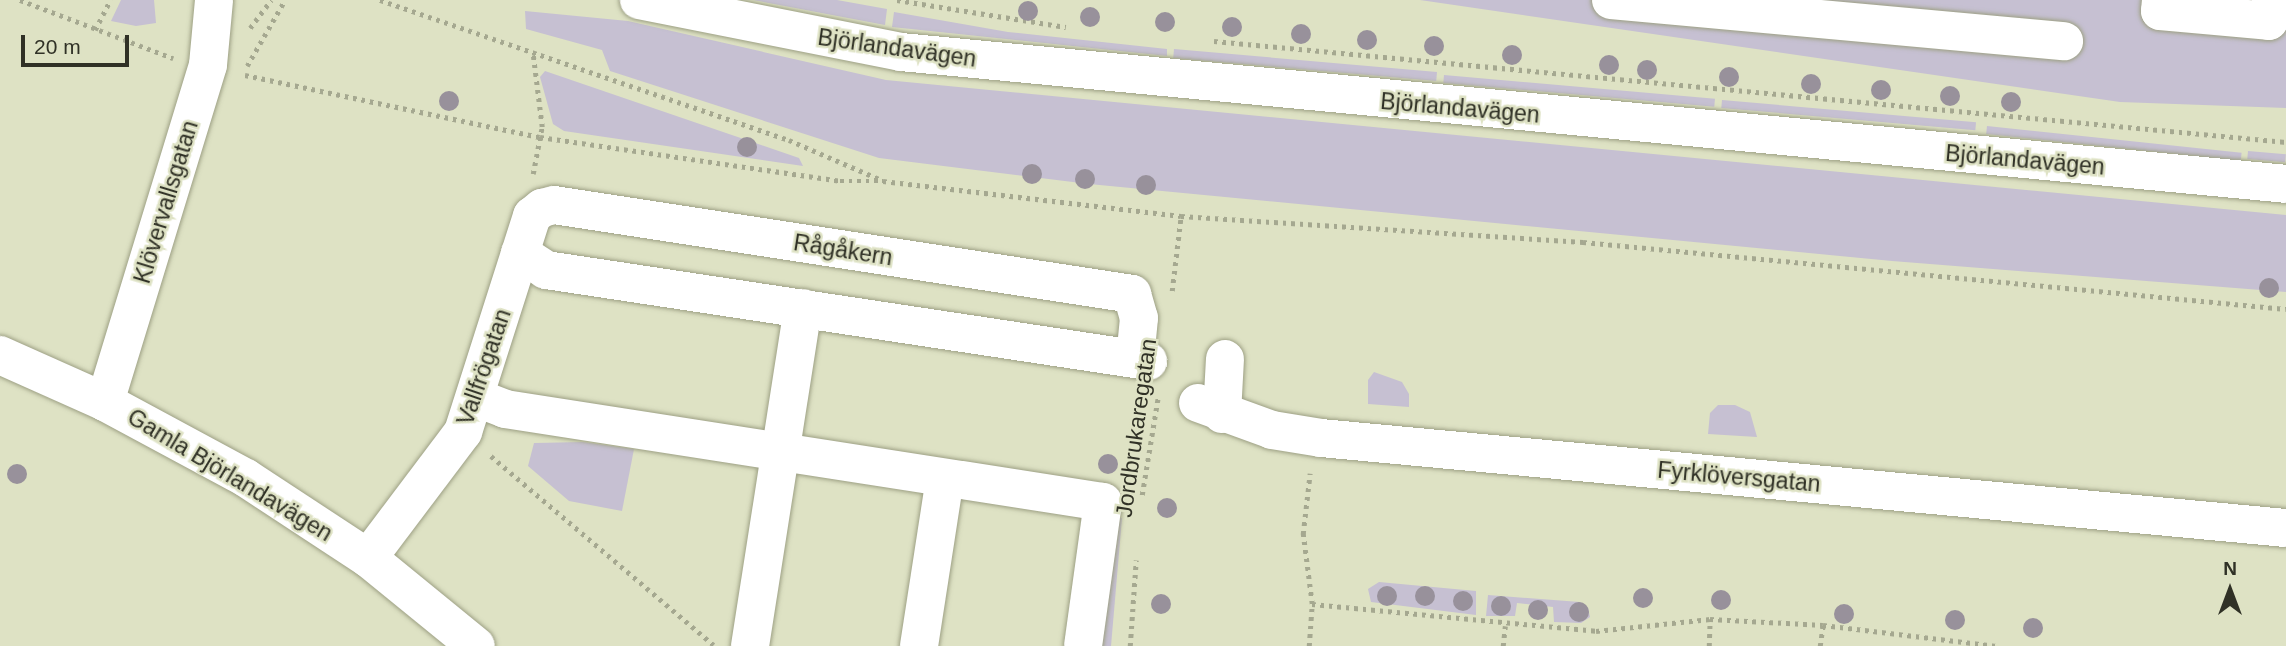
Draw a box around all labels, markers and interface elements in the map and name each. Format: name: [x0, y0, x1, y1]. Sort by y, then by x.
scale bar: [24, 21, 133, 65]
street label: Björlandavägen: [816, 23, 978, 73]
text: 20 m: [34, 35, 81, 58]
street label: Björlandavägen: [1379, 87, 1541, 129]
street label: Klövervallsgatan: [128, 117, 204, 287]
street label: Björlandavägen: [1944, 139, 2106, 181]
street label: Rågåkern: [792, 229, 894, 271]
street label: Vallfrögatan: [451, 305, 517, 429]
street label: Jordbrukaregatan: [1110, 337, 1162, 519]
street label: Gamla Björlandavägen: [123, 403, 337, 547]
street label: Fyrklöversgatan: [1656, 456, 1822, 498]
north arrow: [2195, 555, 2265, 625]
text: N: [2223, 558, 2237, 579]

